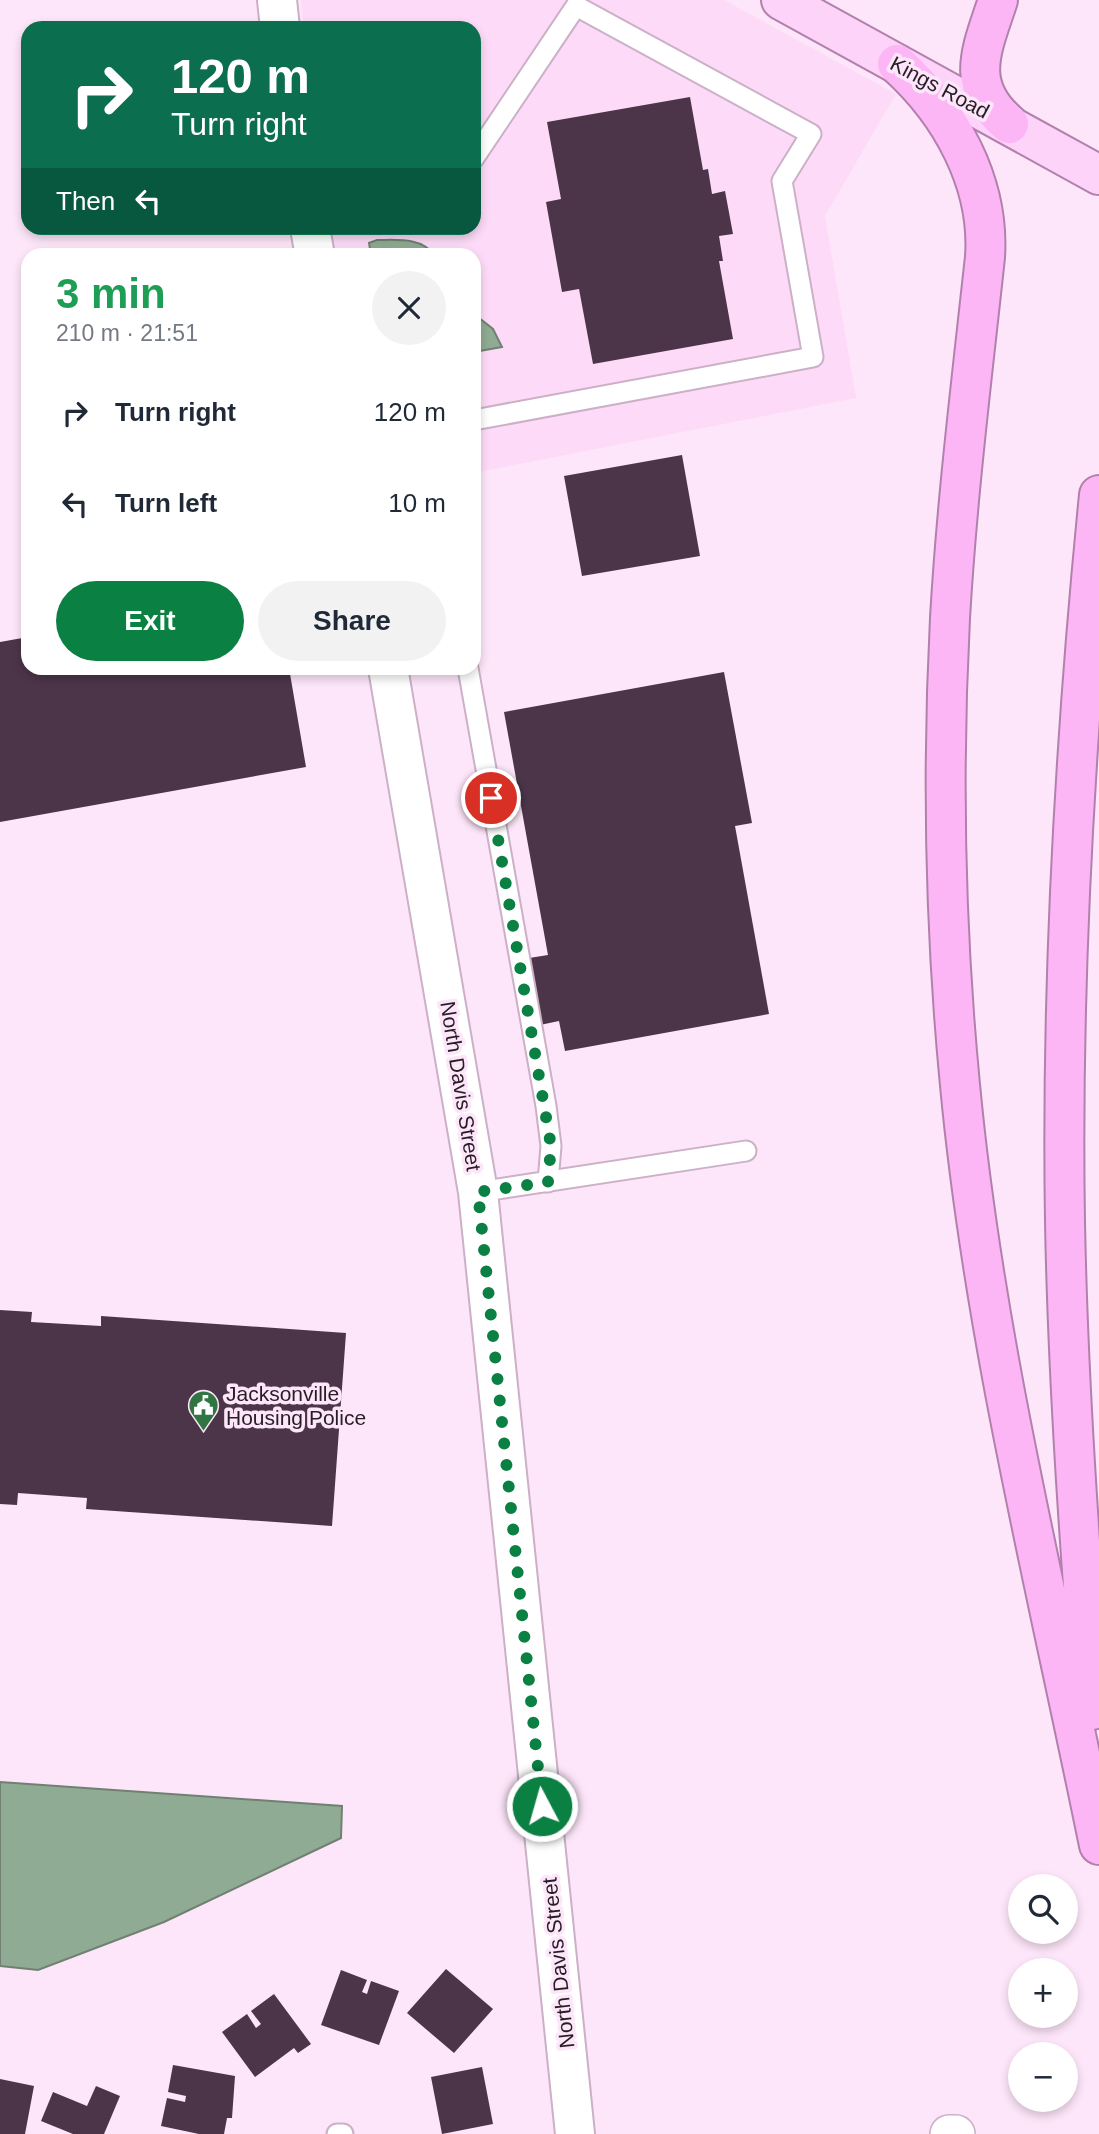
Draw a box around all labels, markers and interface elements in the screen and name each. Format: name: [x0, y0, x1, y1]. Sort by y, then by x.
icon: right: [56, 49, 147, 140]
text: 120 m: [171, 49, 310, 103]
street label: Kings Road: [887, 51, 993, 123]
text: Turn right: [171, 106, 307, 142]
icon: left: [129, 182, 167, 220]
text: Then: [56, 186, 115, 216]
text: 3 min: [56, 270, 166, 317]
button: close: [372, 271, 446, 345]
text: 210 m · 21:51: [56, 320, 198, 346]
icon: right: [56, 394, 94, 432]
text: Turn right: [115, 397, 236, 427]
text: 120 m: [374, 397, 446, 427]
icon: left: [56, 485, 94, 523]
text: Turn left: [115, 488, 217, 518]
text: 10 m: [388, 488, 446, 518]
button: Exit: [56, 581, 244, 661]
button: Share: [258, 581, 446, 661]
pin: [461, 768, 521, 828]
icon: arrive: [472, 779, 510, 817]
street label: North Davis Street: [436, 999, 486, 1173]
place label: Jacksonville Housing Police: [226, 1382, 366, 1429]
public building icon: Jacksonville Housing Police: [186, 1388, 220, 1432]
position arrow: [505, 1769, 579, 1843]
map controls: [1008, 1874, 1078, 2112]
button: search: [1008, 1874, 1078, 1944]
street label: North Davis Street: [538, 1876, 578, 2050]
button: +: [1008, 1958, 1078, 2028]
button: −: [1008, 2042, 1078, 2112]

